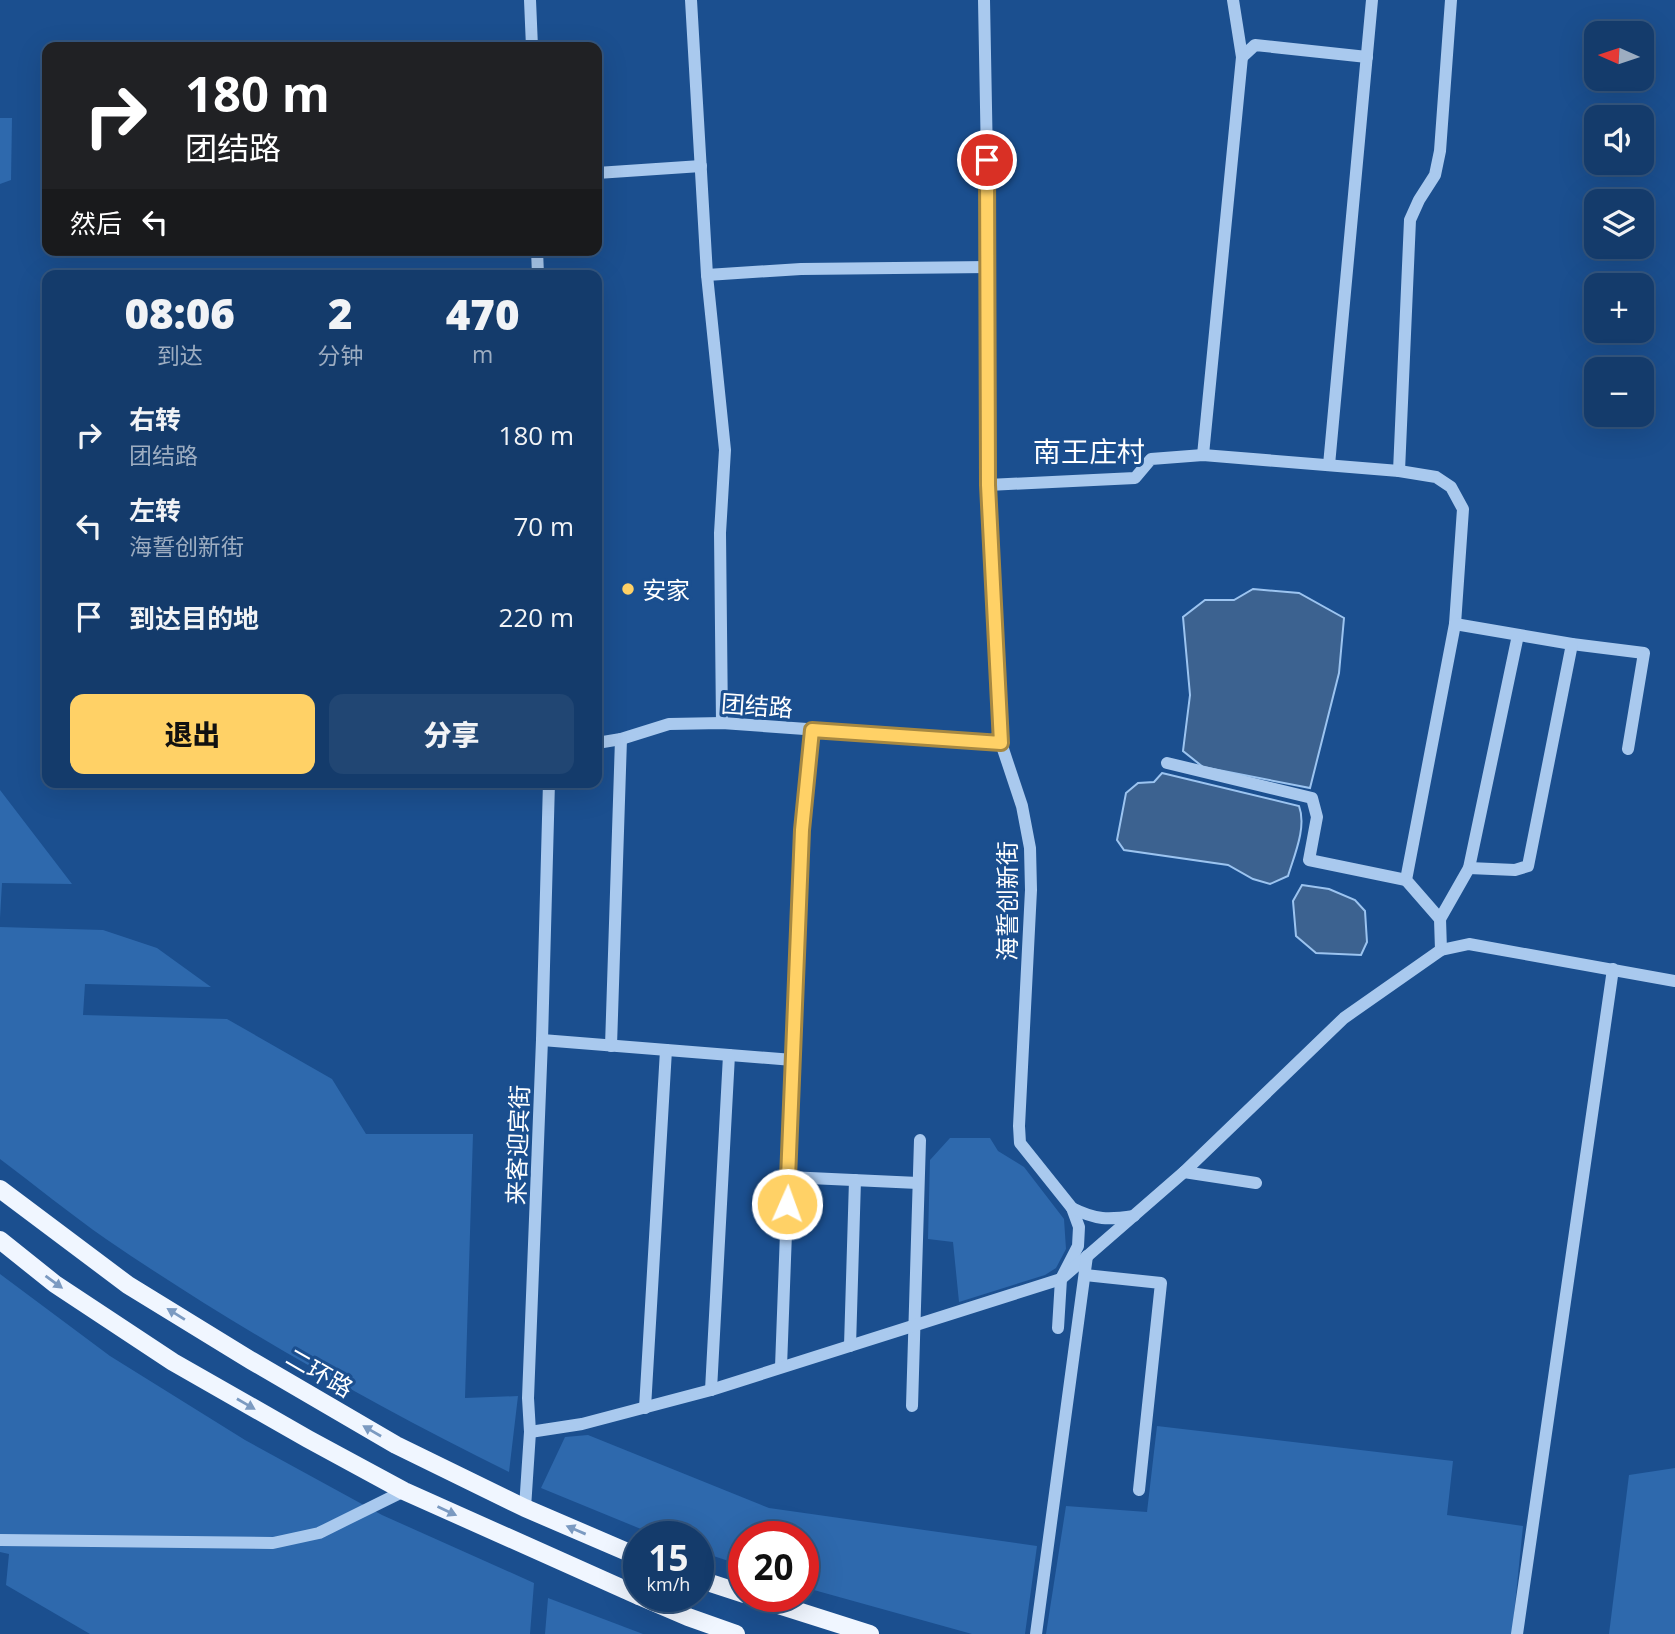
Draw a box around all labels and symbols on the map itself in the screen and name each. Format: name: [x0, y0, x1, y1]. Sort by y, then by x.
north arrow: [1584, 21, 1654, 91]
pin: [957, 130, 1017, 190]
district label: 南王庄村: [1033, 432, 1145, 470]
place label: 安家: [642, 573, 690, 606]
marker: 安家: [620, 581, 636, 597]
street label: 团结路: [720, 686, 794, 724]
street label: 海誓创新街: [990, 841, 1023, 961]
street label: 来客迎宾街: [498, 1084, 536, 1206]
position arrow: [750, 1167, 824, 1241]
one-way arrow: [45, 1275, 63, 1289]
one-way arrow: [167, 1308, 186, 1321]
street label: 二环路: [281, 1340, 359, 1404]
one-way arrow: [236, 1398, 256, 1410]
one-way arrow: [362, 1424, 381, 1437]
one-way arrow: [437, 1505, 457, 1516]
speed limit sign: 20: [728, 1521, 819, 1612]
one-way arrow: [565, 1525, 586, 1536]

